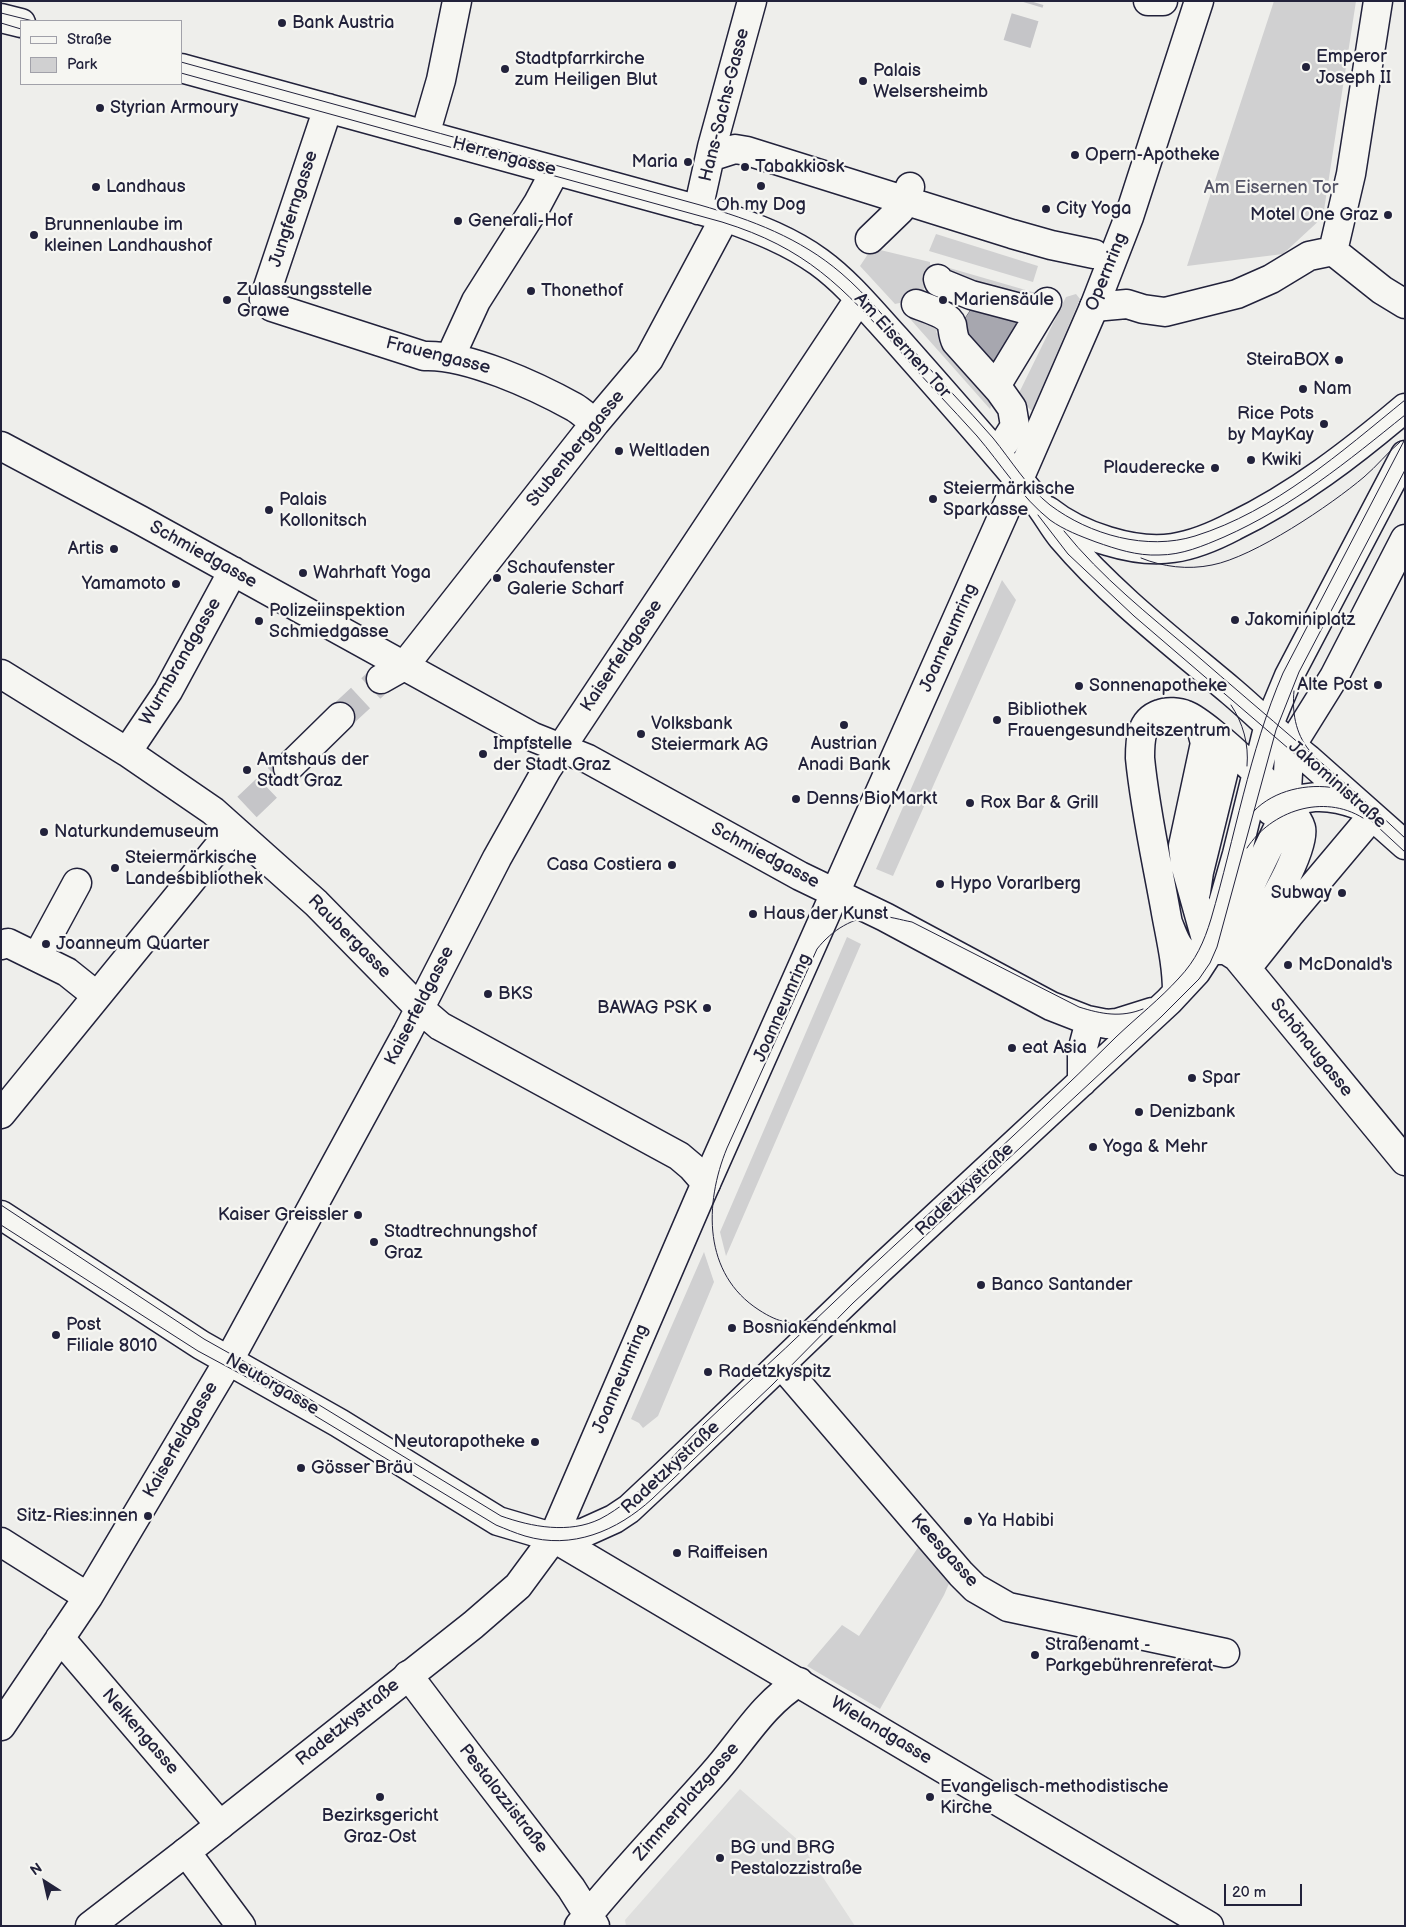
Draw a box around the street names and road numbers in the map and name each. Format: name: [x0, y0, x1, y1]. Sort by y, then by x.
street label: Hans-Sachs-Gasse: [695, 26, 755, 184]
street label: Herrengasse: [450, 133, 558, 181]
street label: Jungferngasse: [265, 148, 323, 270]
street label: Opernring: [1081, 230, 1133, 314]
street label: Am Eisernen Tor: [849, 289, 955, 403]
street label: Frauengasse: [383, 333, 493, 379]
street label: Stubenberggasse: [522, 386, 630, 512]
street label: Schmiedgasse: [145, 517, 261, 593]
street label: Joanneumring: [915, 580, 983, 696]
street label: Wurmbrandgasse: [136, 594, 226, 730]
street label: Kaiserfeldgasse: [576, 596, 668, 716]
street label: Jakoministraße: [1284, 737, 1390, 833]
street label: Schmiedgasse: [707, 818, 823, 894]
street label: Raubergasse: [303, 891, 395, 983]
street label: Kaiserfeldgasse: [381, 943, 459, 1069]
street label: Joanneumring: [749, 950, 817, 1066]
street label: Schönaugasse: [1265, 995, 1357, 1101]
street label: Radetzkystraße: [911, 1139, 1019, 1241]
street label: Joanneumring: [588, 1321, 654, 1437]
street label: Neutorgasse: [221, 1349, 323, 1421]
street label: Kaiserfeldgasse: [139, 1378, 223, 1502]
street label: Radetzkystraße: [617, 1417, 725, 1519]
street label: Keesgasse: [906, 1510, 982, 1592]
street label: Radetzkystraße: [292, 1675, 404, 1771]
street label: Nelkengasse: [97, 1685, 183, 1779]
street label: Wielandgasse: [827, 1692, 935, 1770]
street label: Zimmerplatzgasse: [630, 1738, 744, 1866]
street label: Pestalozzistraße: [454, 1740, 552, 1858]

